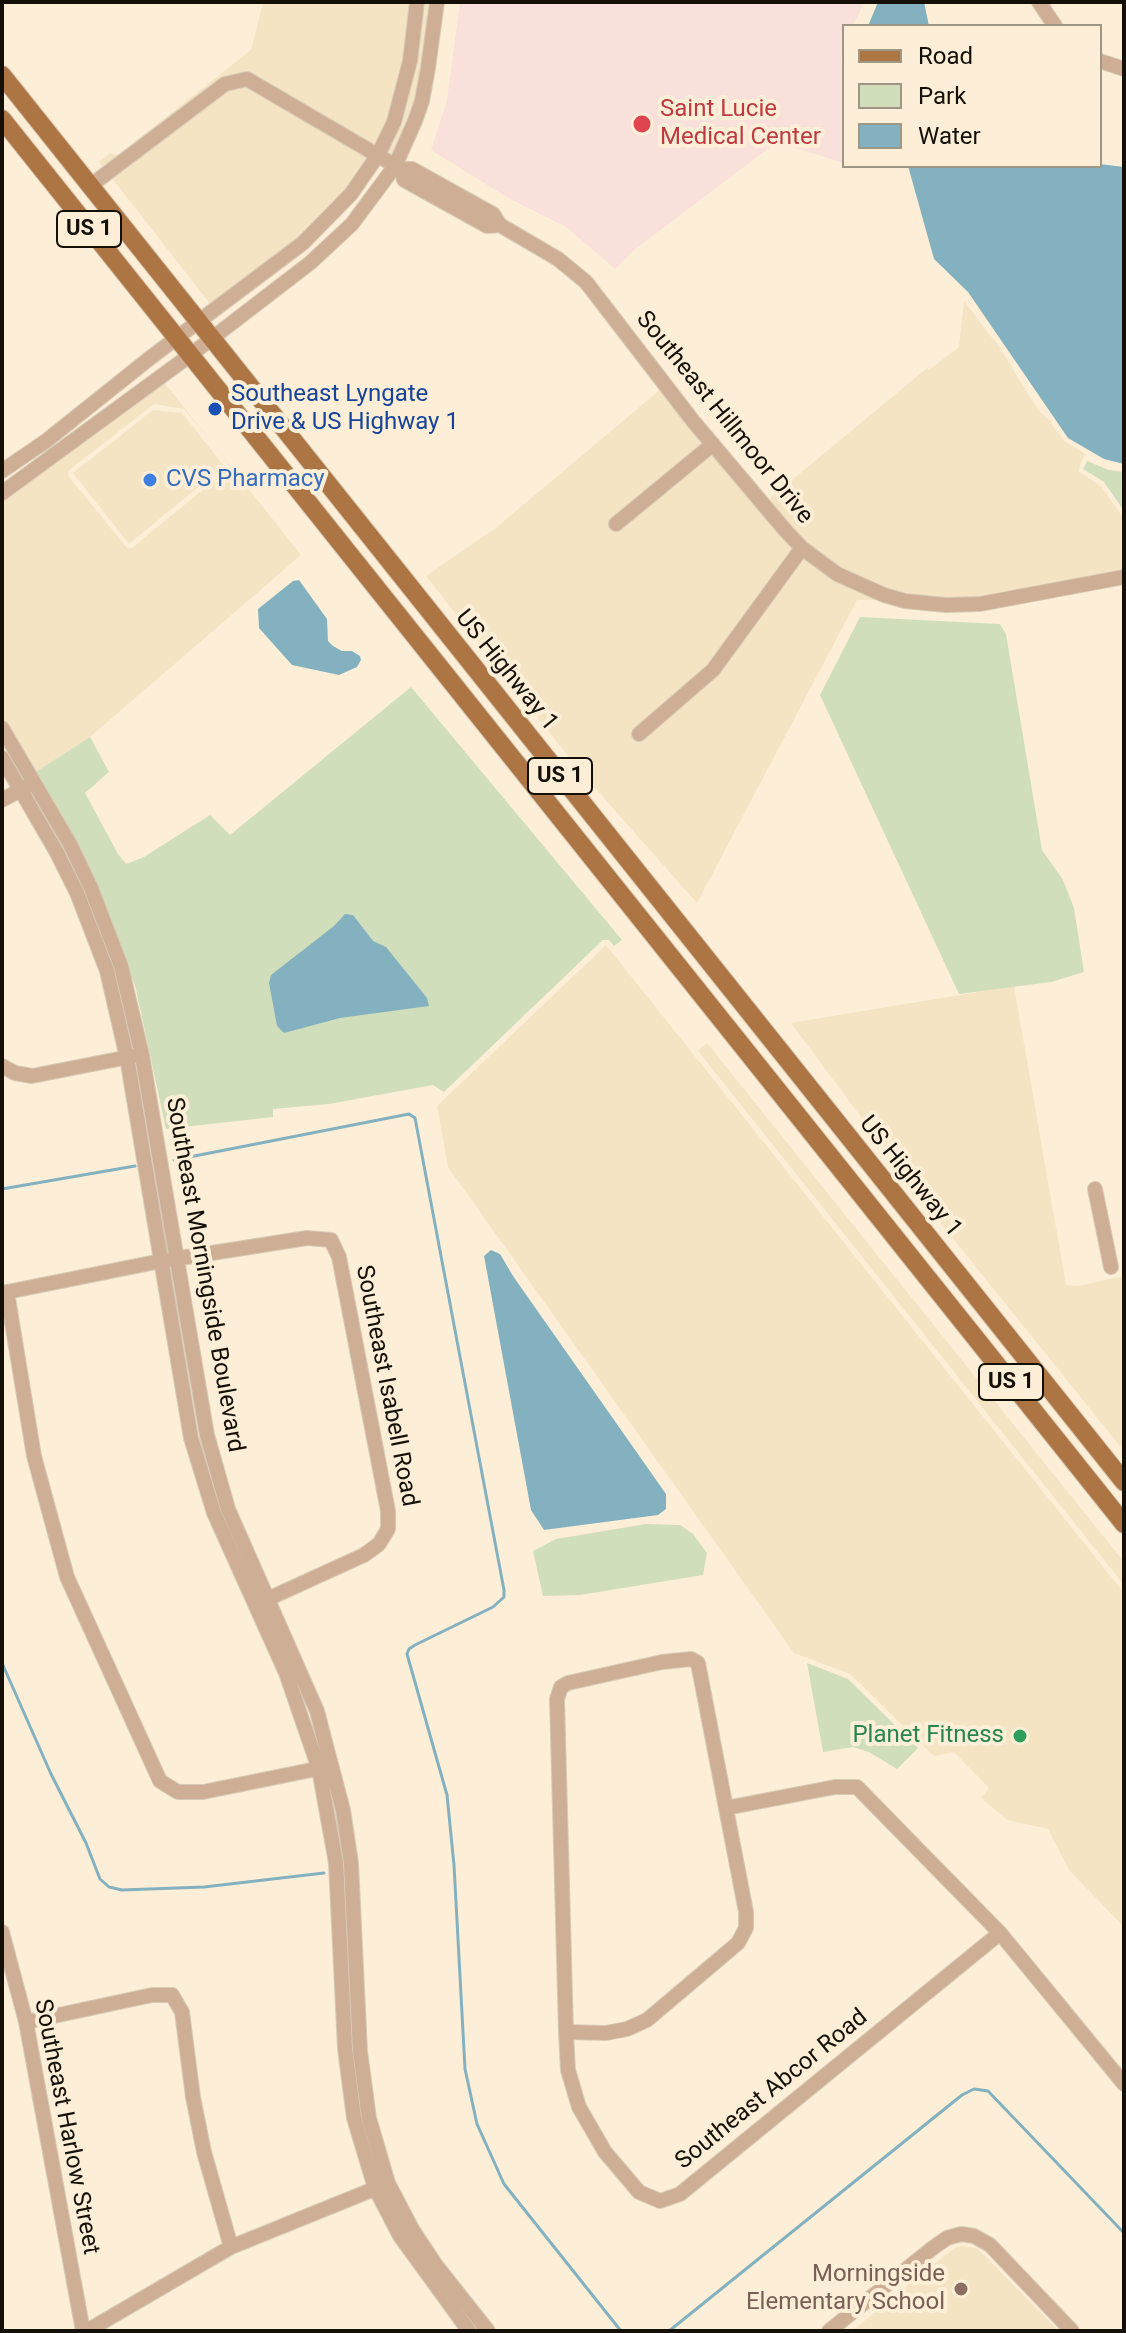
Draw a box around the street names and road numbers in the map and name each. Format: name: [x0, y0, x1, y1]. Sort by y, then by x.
road number: US 1: [57, 211, 121, 247]
street label: Southeast Hillmoor Drive: [629, 306, 819, 530]
street label: US Highway 1: [449, 605, 563, 737]
road number: US 1: [528, 758, 592, 794]
street label: Southeast Morningside Boulevard: [159, 1095, 249, 1455]
street label: US Highway 1: [853, 1111, 967, 1243]
street label: Southeast Isabell Road: [348, 1263, 424, 1509]
road number: US 1: [979, 1364, 1043, 1400]
street label: Southeast Harlow Street: [27, 1997, 105, 2257]
street label: Southeast Abcor Road: [670, 2004, 874, 2176]

